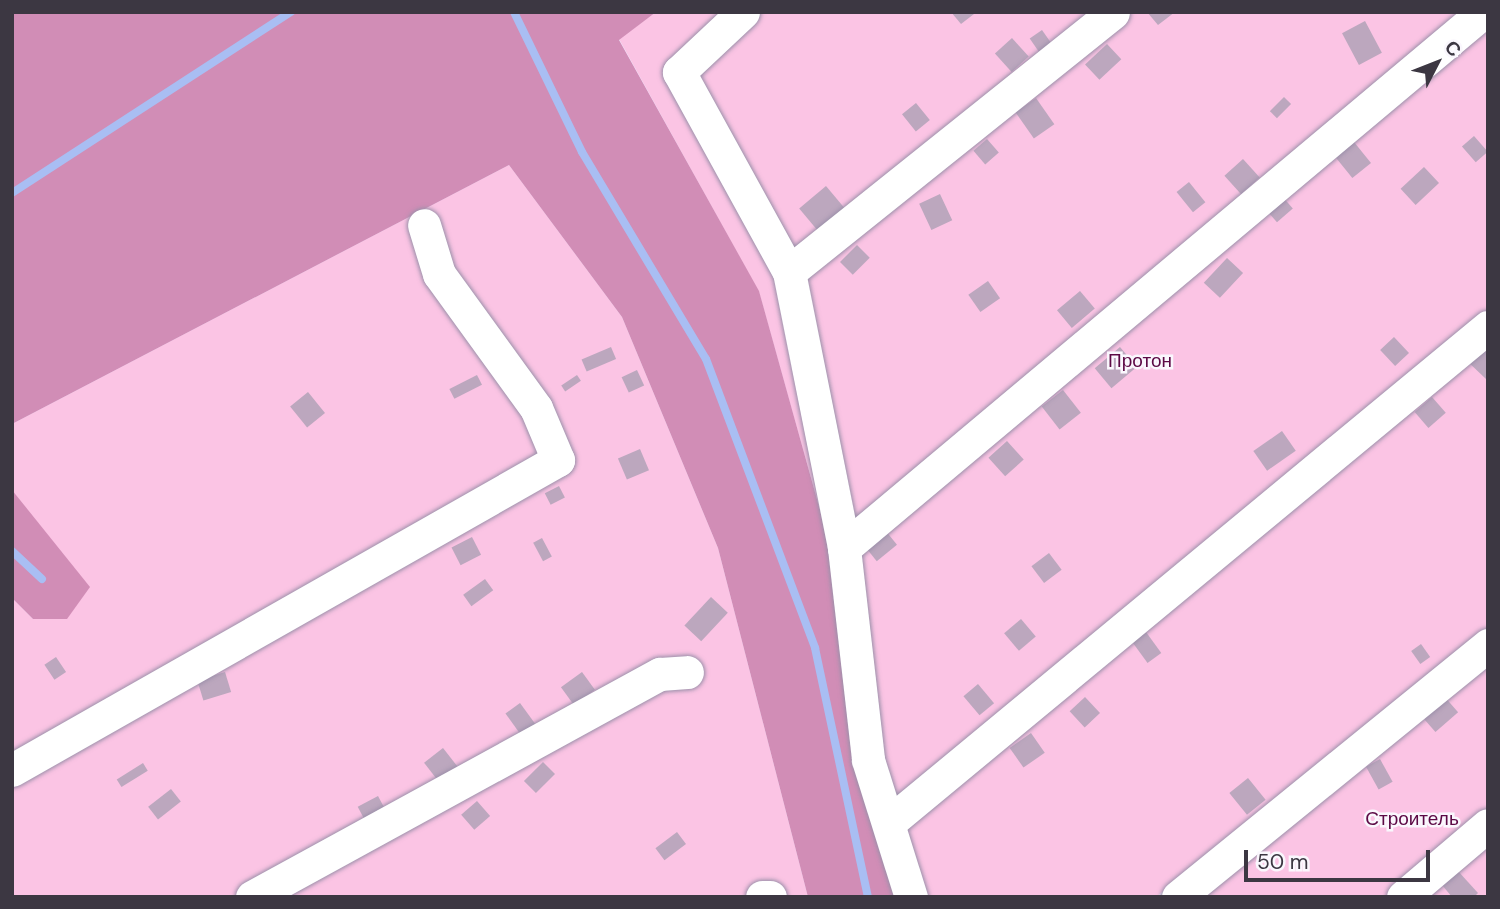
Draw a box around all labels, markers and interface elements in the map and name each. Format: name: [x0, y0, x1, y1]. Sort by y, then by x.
north arrow: [1402, 28, 1472, 98]
text: С: [1439, 35, 1467, 62]
park label: Протон: [1108, 350, 1172, 372]
park label: Строитель: [1365, 808, 1459, 830]
scale bar: [1248, 836, 1434, 880]
text: 50 m: [1257, 848, 1308, 876]

